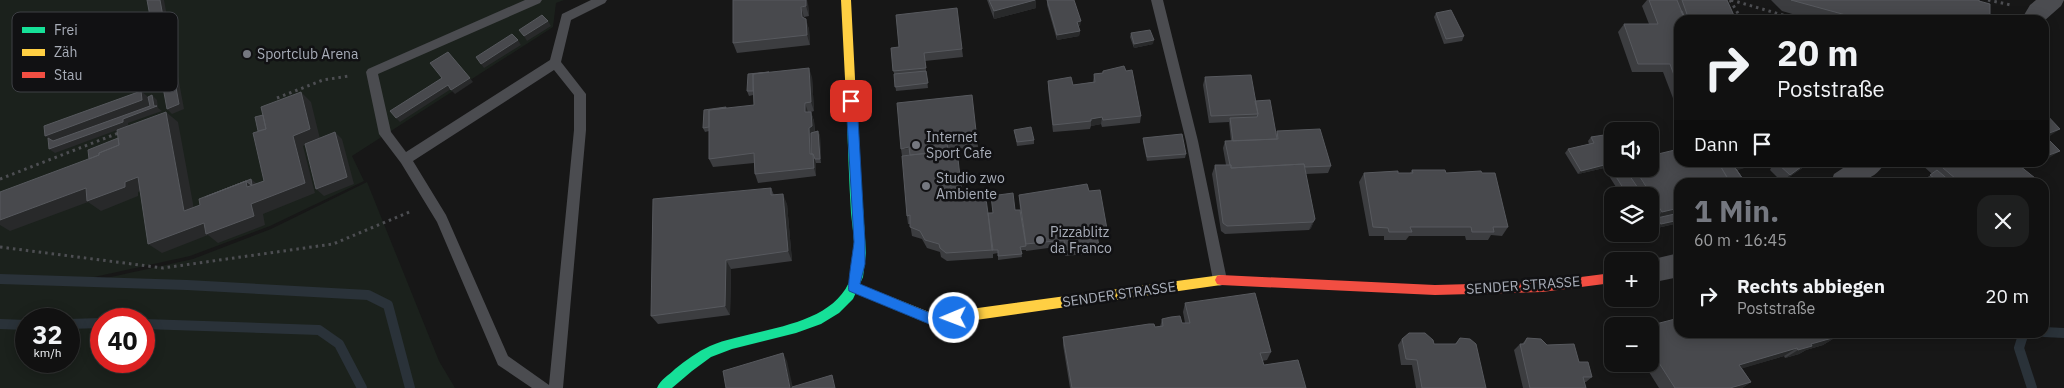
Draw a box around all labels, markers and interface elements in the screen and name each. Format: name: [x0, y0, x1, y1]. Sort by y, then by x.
legend: [12, 12, 178, 92]
text: Frei: [54, 21, 78, 39]
text: 20 m: [1777, 30, 1859, 76]
icon: right: [1694, 35, 1759, 100]
text: Zäh: [54, 43, 78, 61]
place label: Sportclub Arena: [257, 45, 359, 63]
marker: Sportclub Arena: [241, 48, 253, 60]
text: Stau: [54, 66, 82, 84]
text: Poststraße: [1777, 74, 1885, 103]
pin: [830, 80, 872, 122]
icon: arrive: [837, 87, 865, 115]
map controls: [1604, 122, 1659, 372]
button: sound: [1604, 122, 1659, 177]
place label: Internet Sport Cafe: [926, 128, 992, 162]
icon: arrive: [1748, 130, 1776, 158]
text: Dann: [1694, 132, 1738, 156]
marker: Internet Sport Cafe: [910, 139, 922, 151]
place label: Studio zwo Ambiente: [936, 169, 1005, 203]
marker: Studio zwo Ambiente: [920, 180, 932, 192]
button: layers: [1604, 187, 1659, 242]
text: 1 Min.: [1694, 191, 1779, 230]
button: close: [1977, 195, 2029, 247]
place label: Pizzablitz da Franco: [1050, 223, 1112, 257]
text: 60 m · 16:45: [1694, 230, 1787, 250]
marker: Pizzablitz da Franco: [1034, 234, 1046, 246]
button: +: [1604, 252, 1659, 307]
street label: SENDER STRASSE: [1465, 272, 1581, 298]
text: Rechts abbiegen: [1737, 274, 1885, 298]
street label: SENDER STRASSE: [1061, 277, 1177, 311]
icon: right: [1694, 282, 1722, 310]
text: 20 m: [1985, 284, 2029, 308]
position arrow: [927, 291, 979, 343]
text: Poststraße: [1737, 298, 1815, 318]
speed limit sign: 40: [90, 308, 155, 373]
button: −: [1604, 317, 1659, 372]
text: 32: [32, 318, 63, 351]
text: km/h: [33, 345, 62, 360]

